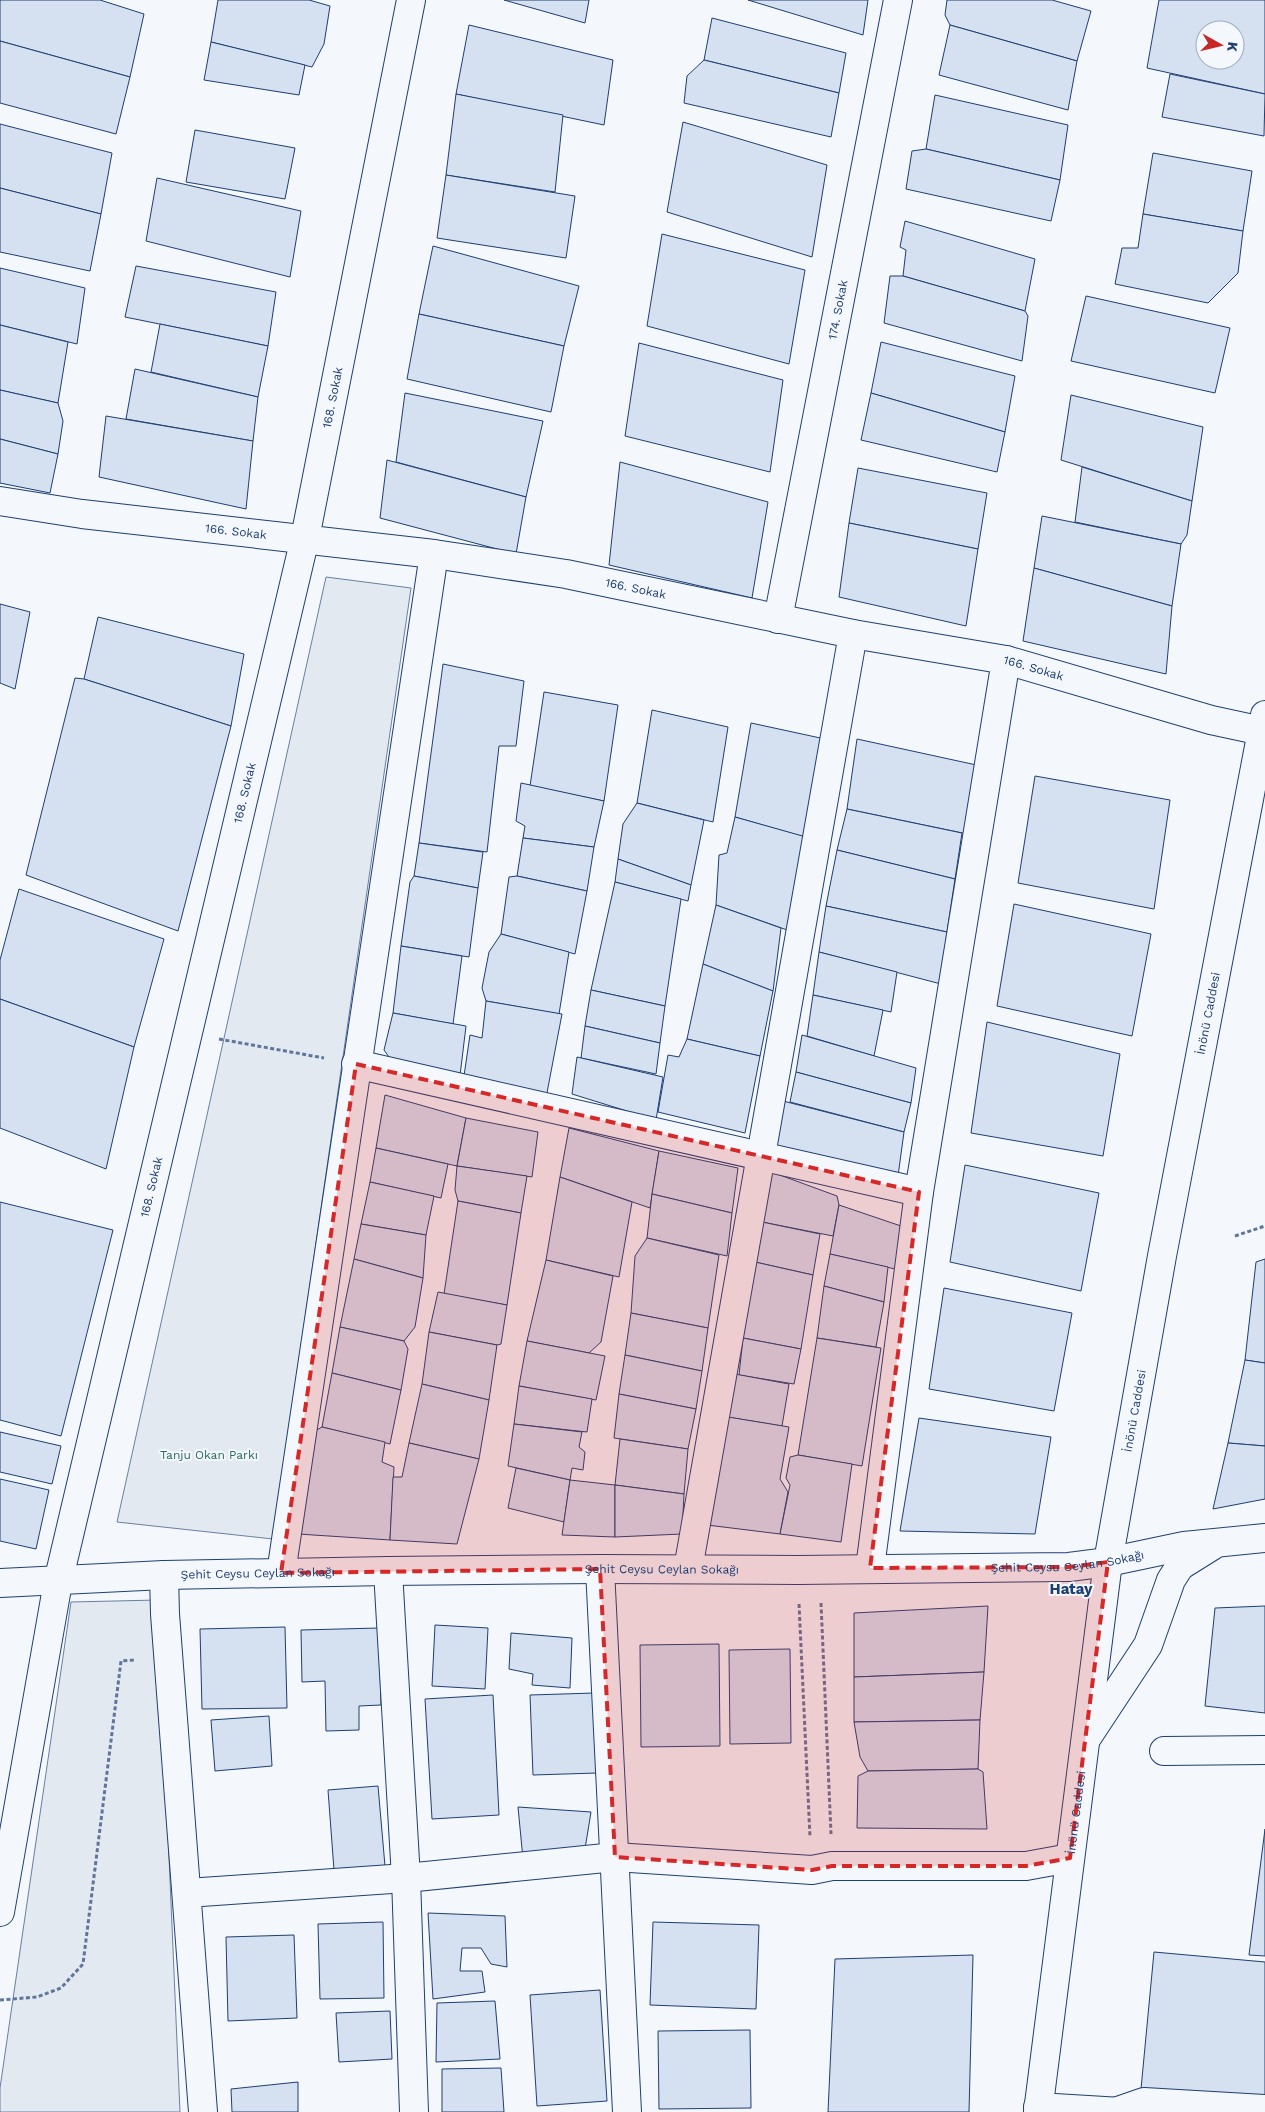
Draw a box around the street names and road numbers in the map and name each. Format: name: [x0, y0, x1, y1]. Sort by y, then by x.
street label: 174. Sokak: [825, 279, 851, 341]
street label: 168. Sokak: [320, 366, 346, 429]
street label: 166. Sokak: [205, 521, 268, 542]
street label: 166. Sokak: [604, 575, 668, 602]
street label: 166. Sokak: [1002, 653, 1065, 684]
street label: 168. Sokak: [231, 761, 259, 825]
street label: İnönü Caddesi: [1193, 971, 1223, 1056]
street label: 168. Sokak: [138, 1155, 165, 1219]
street label: İnönü Caddesi: [1121, 1368, 1149, 1453]
street label: Şehit Ceysu Ceylan Sokağı: [991, 1548, 1145, 1575]
street label: Şehit Ceysu Ceylan Sokağı: [585, 1562, 739, 1577]
street label: Şehit Ceysu Ceylan Sokağı: [181, 1565, 335, 1582]
street label: İnönü Caddesi: [1064, 1770, 1088, 1855]

